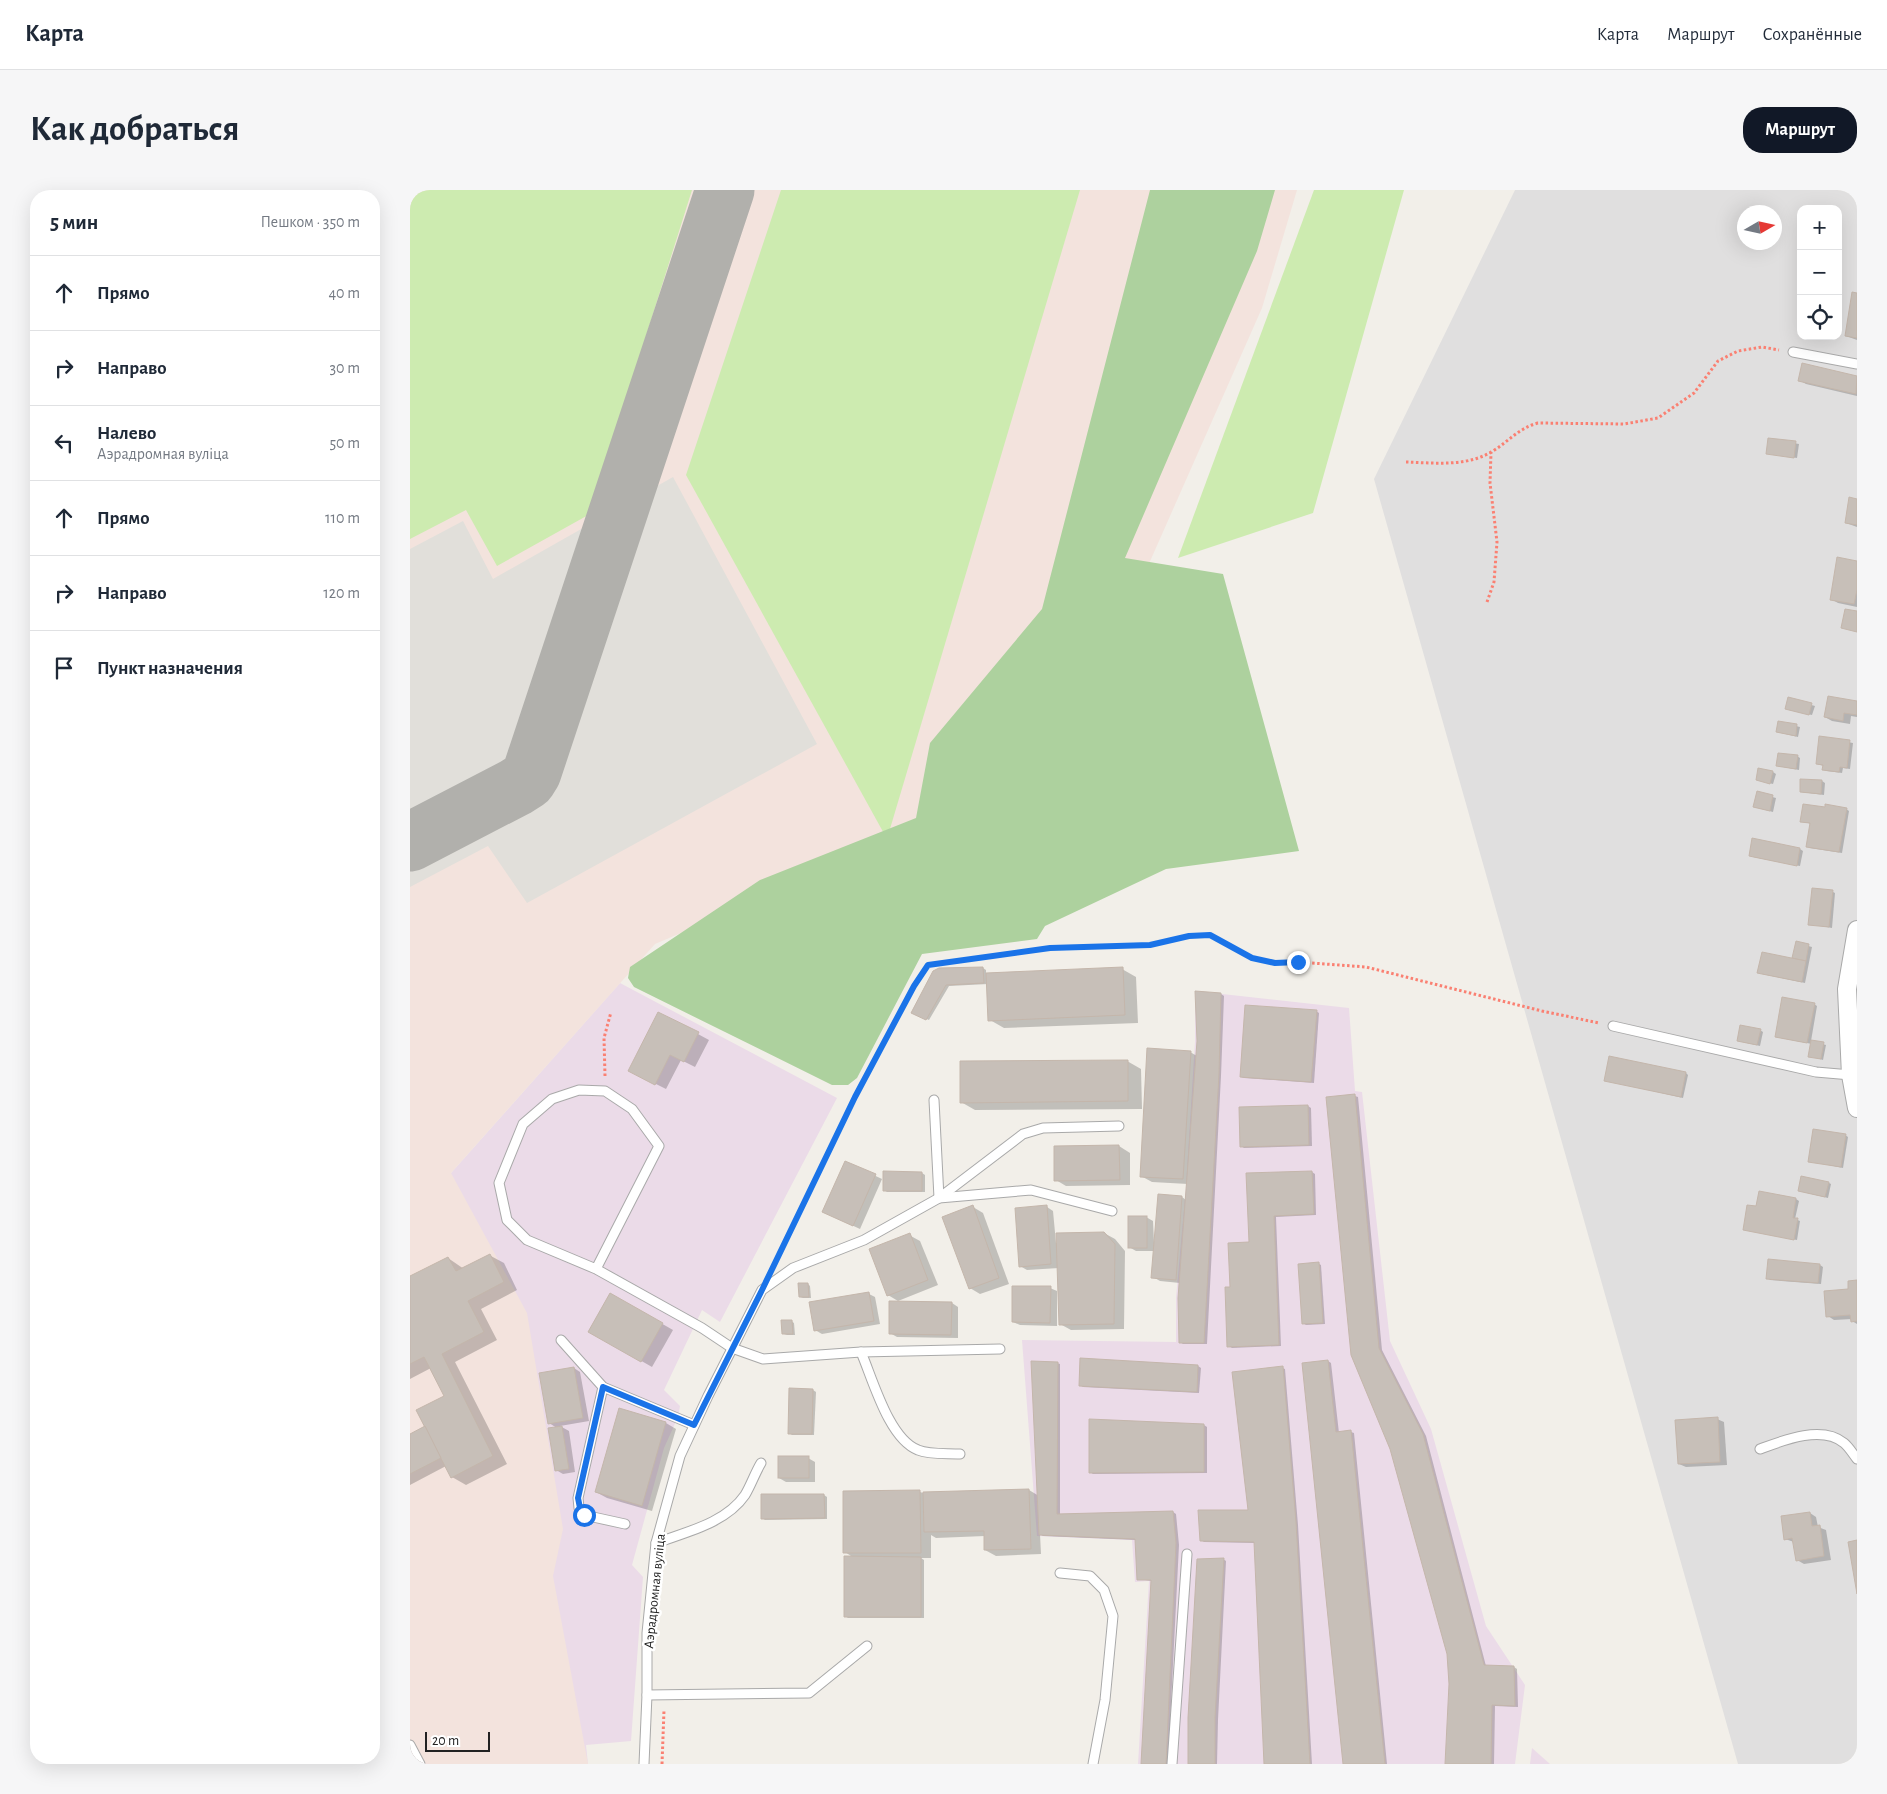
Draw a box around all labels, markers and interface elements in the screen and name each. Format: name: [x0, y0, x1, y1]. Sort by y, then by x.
text: Карта: [25, 22, 84, 46]
text: Карта: [1597, 26, 1639, 44]
text: Маршрут: [1667, 26, 1735, 44]
text: Сохранённые: [1763, 26, 1862, 44]
button: Маршрут: [1743, 107, 1857, 153]
text: Как добраться: [30, 112, 239, 147]
north arrow: [1737, 205, 1782, 250]
map controls: [1797, 205, 1842, 340]
button: +: [1797, 205, 1842, 250]
text: 5 мин: [50, 212, 98, 233]
text: Пешком · 350 m: [261, 214, 360, 230]
button: −: [1797, 250, 1842, 295]
icon: ahead: [50, 279, 78, 307]
text: Прямо: [97, 284, 150, 303]
text: 40 m: [328, 285, 360, 301]
button: locate: [1797, 295, 1842, 340]
icon: right: [50, 354, 78, 382]
text: Направо: [97, 359, 167, 378]
text: 30 m: [330, 360, 360, 376]
text: Налево: [97, 424, 156, 443]
icon: left: [50, 429, 78, 457]
text: 50 m: [329, 435, 360, 451]
text: Аэрадромная вуліца: [97, 446, 229, 462]
icon: ahead: [50, 504, 78, 532]
text: Прямо: [97, 509, 150, 528]
text: 110 m: [325, 510, 360, 526]
icon: right: [50, 579, 78, 607]
text: Направо: [97, 584, 167, 603]
text: 120 m: [323, 585, 360, 601]
icon: arrive: [50, 654, 78, 682]
text: Пункт назначения: [97, 659, 243, 678]
route end: [1287, 951, 1310, 974]
route start: [573, 1504, 596, 1527]
street label: Аэрадромная вуліца: [642, 1532, 668, 1649]
scale bar: [425, 1729, 490, 1752]
text: 20 m: [432, 1734, 459, 1748]

